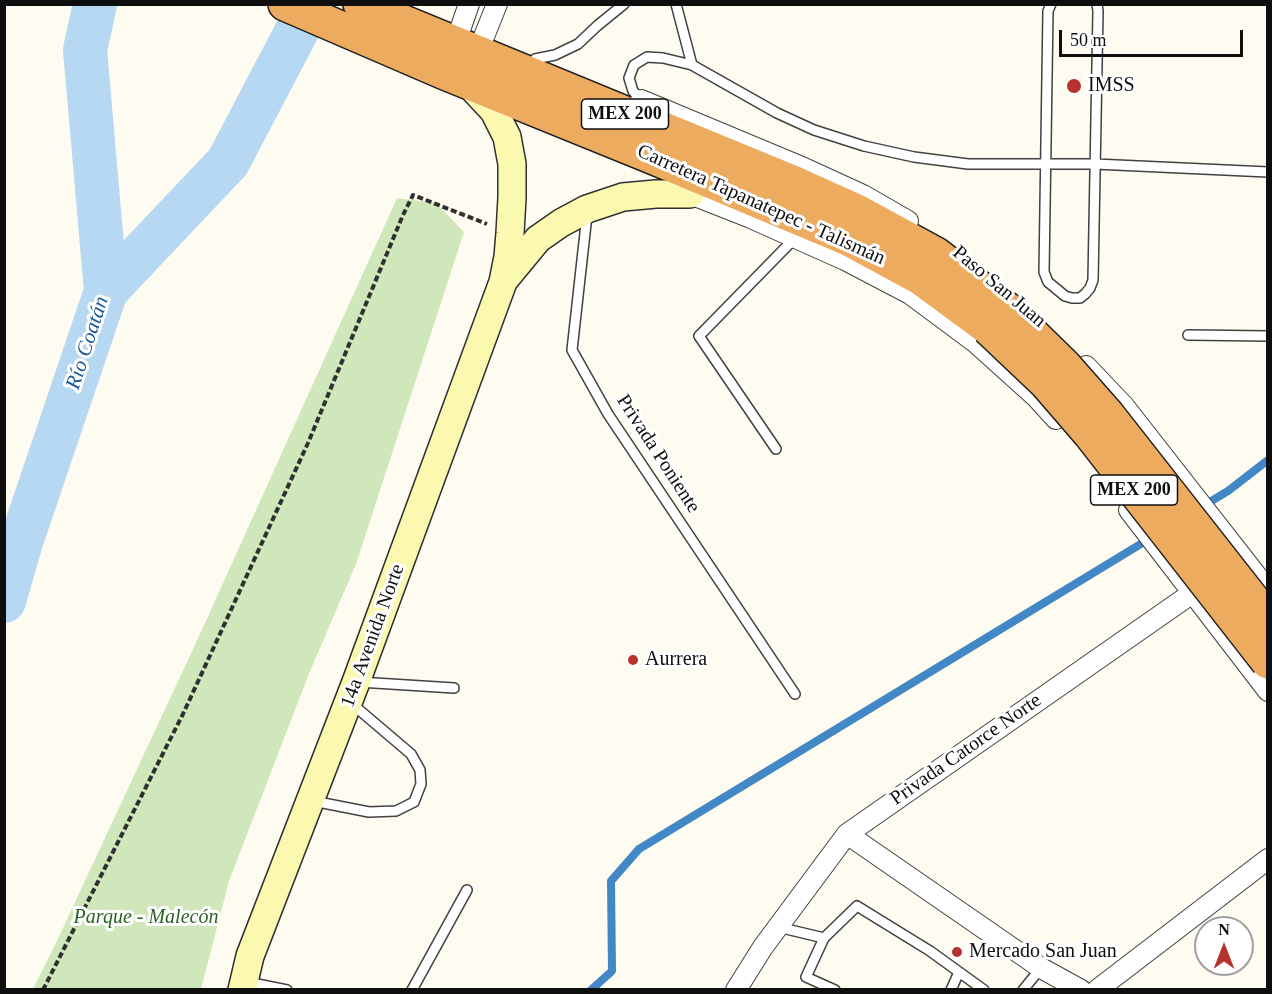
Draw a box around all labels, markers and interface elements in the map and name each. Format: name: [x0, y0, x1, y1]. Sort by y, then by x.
scale bar: [1062, 18, 1246, 56]
text: 50 m: [1070, 30, 1107, 50]
place label: IMSS: [1088, 74, 1135, 98]
marker: IMSS: [1065, 77, 1083, 95]
road number: MEX 200: [582, 99, 668, 129]
street label: Carretera Tapanatepec - Talismán: [633, 139, 889, 271]
street label: Paso San Juan: [947, 241, 1051, 333]
water label: Río Coatán: [61, 293, 115, 393]
street label: Privada Poniente: [611, 390, 705, 518]
road number: MEX 200: [1090, 475, 1178, 505]
street label: 14a Avenida Norte: [336, 561, 410, 711]
place label: Aurrera: [645, 648, 707, 672]
marker: Aurrera: [626, 653, 640, 667]
street label: Privada Catorce Norte: [886, 689, 1046, 811]
park label: Parque - Malecón: [74, 906, 218, 930]
north arrow: [1194, 916, 1254, 976]
text: N: [1218, 921, 1230, 938]
place label: Mercado San Juan: [969, 940, 1117, 964]
marker: Mercado San Juan: [950, 945, 964, 959]

